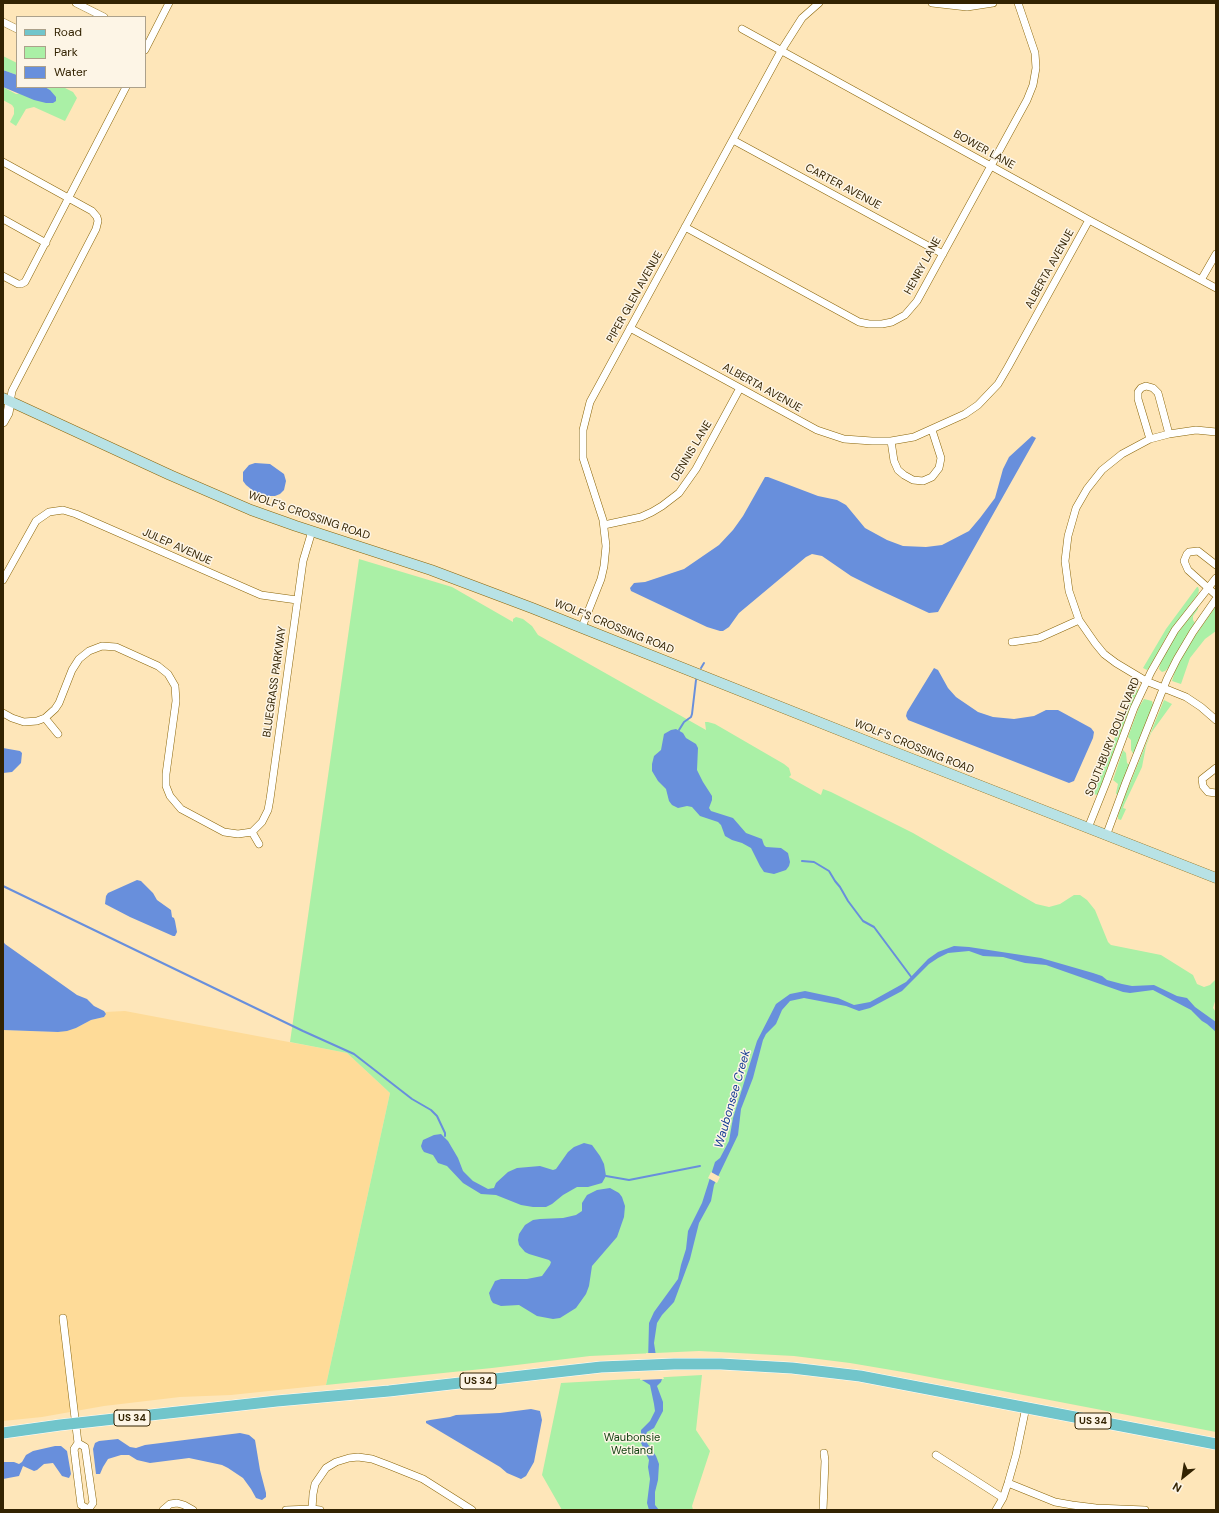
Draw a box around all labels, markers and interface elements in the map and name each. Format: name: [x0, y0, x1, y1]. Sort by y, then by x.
legend: [16, 16, 146, 88]
text: Road: [54, 24, 82, 40]
text: Park: [54, 44, 78, 60]
text: Water: [54, 64, 87, 80]
street label: BOWER LANE: [951, 128, 1017, 172]
street label: CARTER AVENUE: [803, 161, 883, 213]
street label: ALBERTA AVENUE: [1023, 227, 1077, 311]
street label: HENRY LANE: [902, 235, 944, 297]
street label: PIPER GLEN AVENUE: [604, 249, 666, 345]
street label: ALBERTA AVENUE: [720, 361, 804, 415]
street label: DENNIS LANE: [669, 419, 715, 483]
street label: WOLF'S CROSSING ROAD: [246, 489, 372, 543]
street label: JULEP AVENUE: [140, 526, 214, 568]
street label: WOLF'S CROSSING ROAD: [552, 597, 676, 657]
street label: BLUEGRASS PARKWAY: [261, 626, 289, 738]
street label: SOUTHBURY BOULEVARD: [1083, 676, 1143, 798]
street label: WOLF'S CROSSING ROAD: [852, 717, 976, 777]
water label: Waubonsee Creek: [712, 1048, 754, 1150]
road number: US 34: [460, 1373, 496, 1389]
road number: US 34: [114, 1410, 150, 1426]
road number: US 34: [1075, 1413, 1111, 1429]
park label: Waubonsie Wetland: [604, 1431, 660, 1457]
north arrow: [1163, 1457, 1203, 1497]
text: N: [1170, 1479, 1184, 1495]

